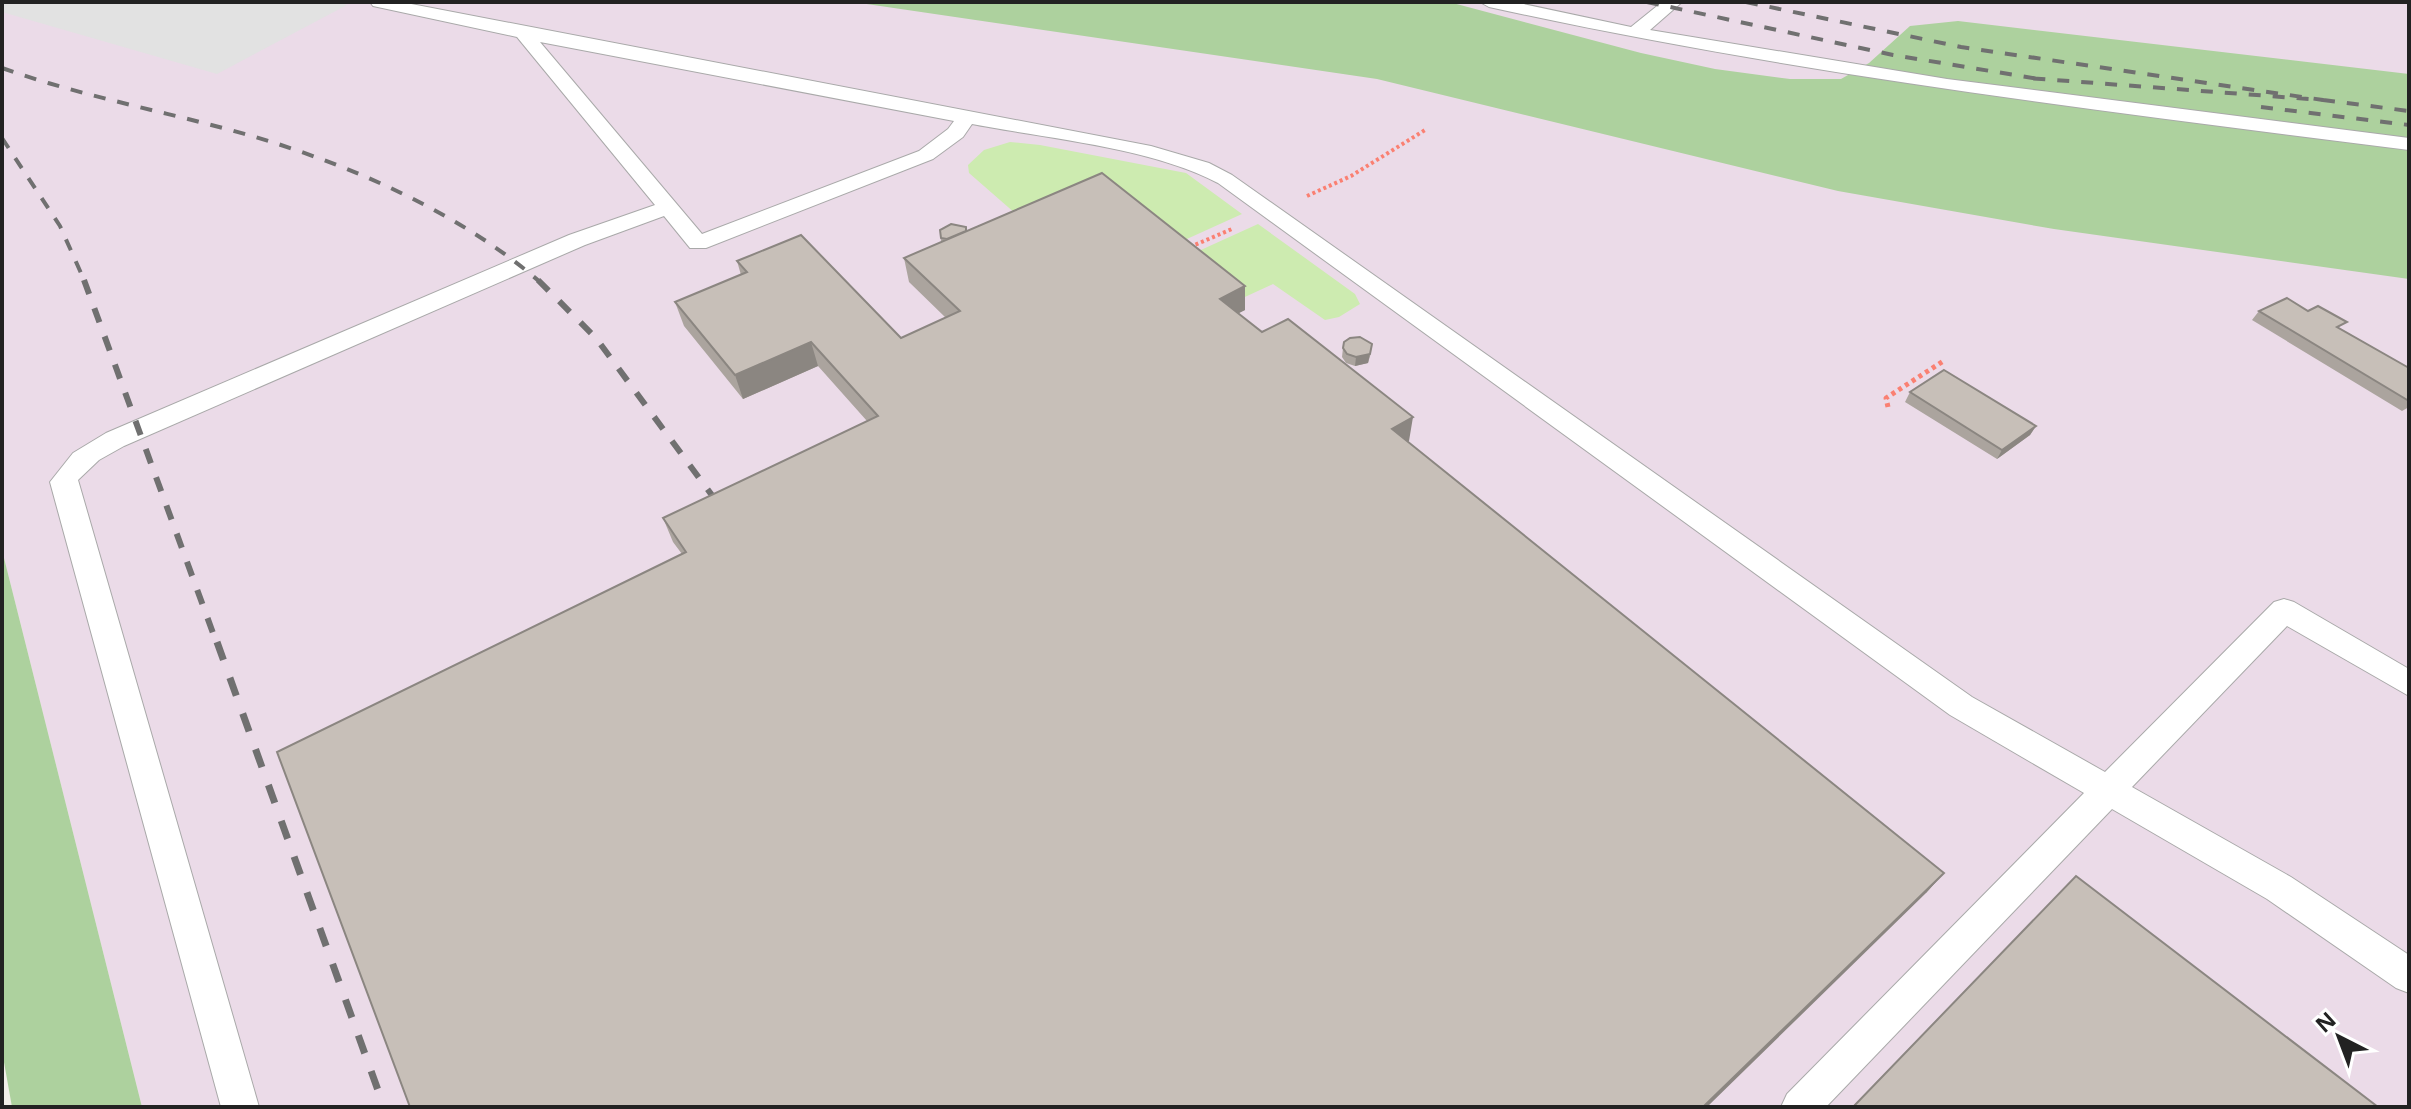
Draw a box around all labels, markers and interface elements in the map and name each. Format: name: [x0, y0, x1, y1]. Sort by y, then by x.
north arrow: [2299, 997, 2379, 1077]
text: N: [2308, 1004, 2342, 1039]

